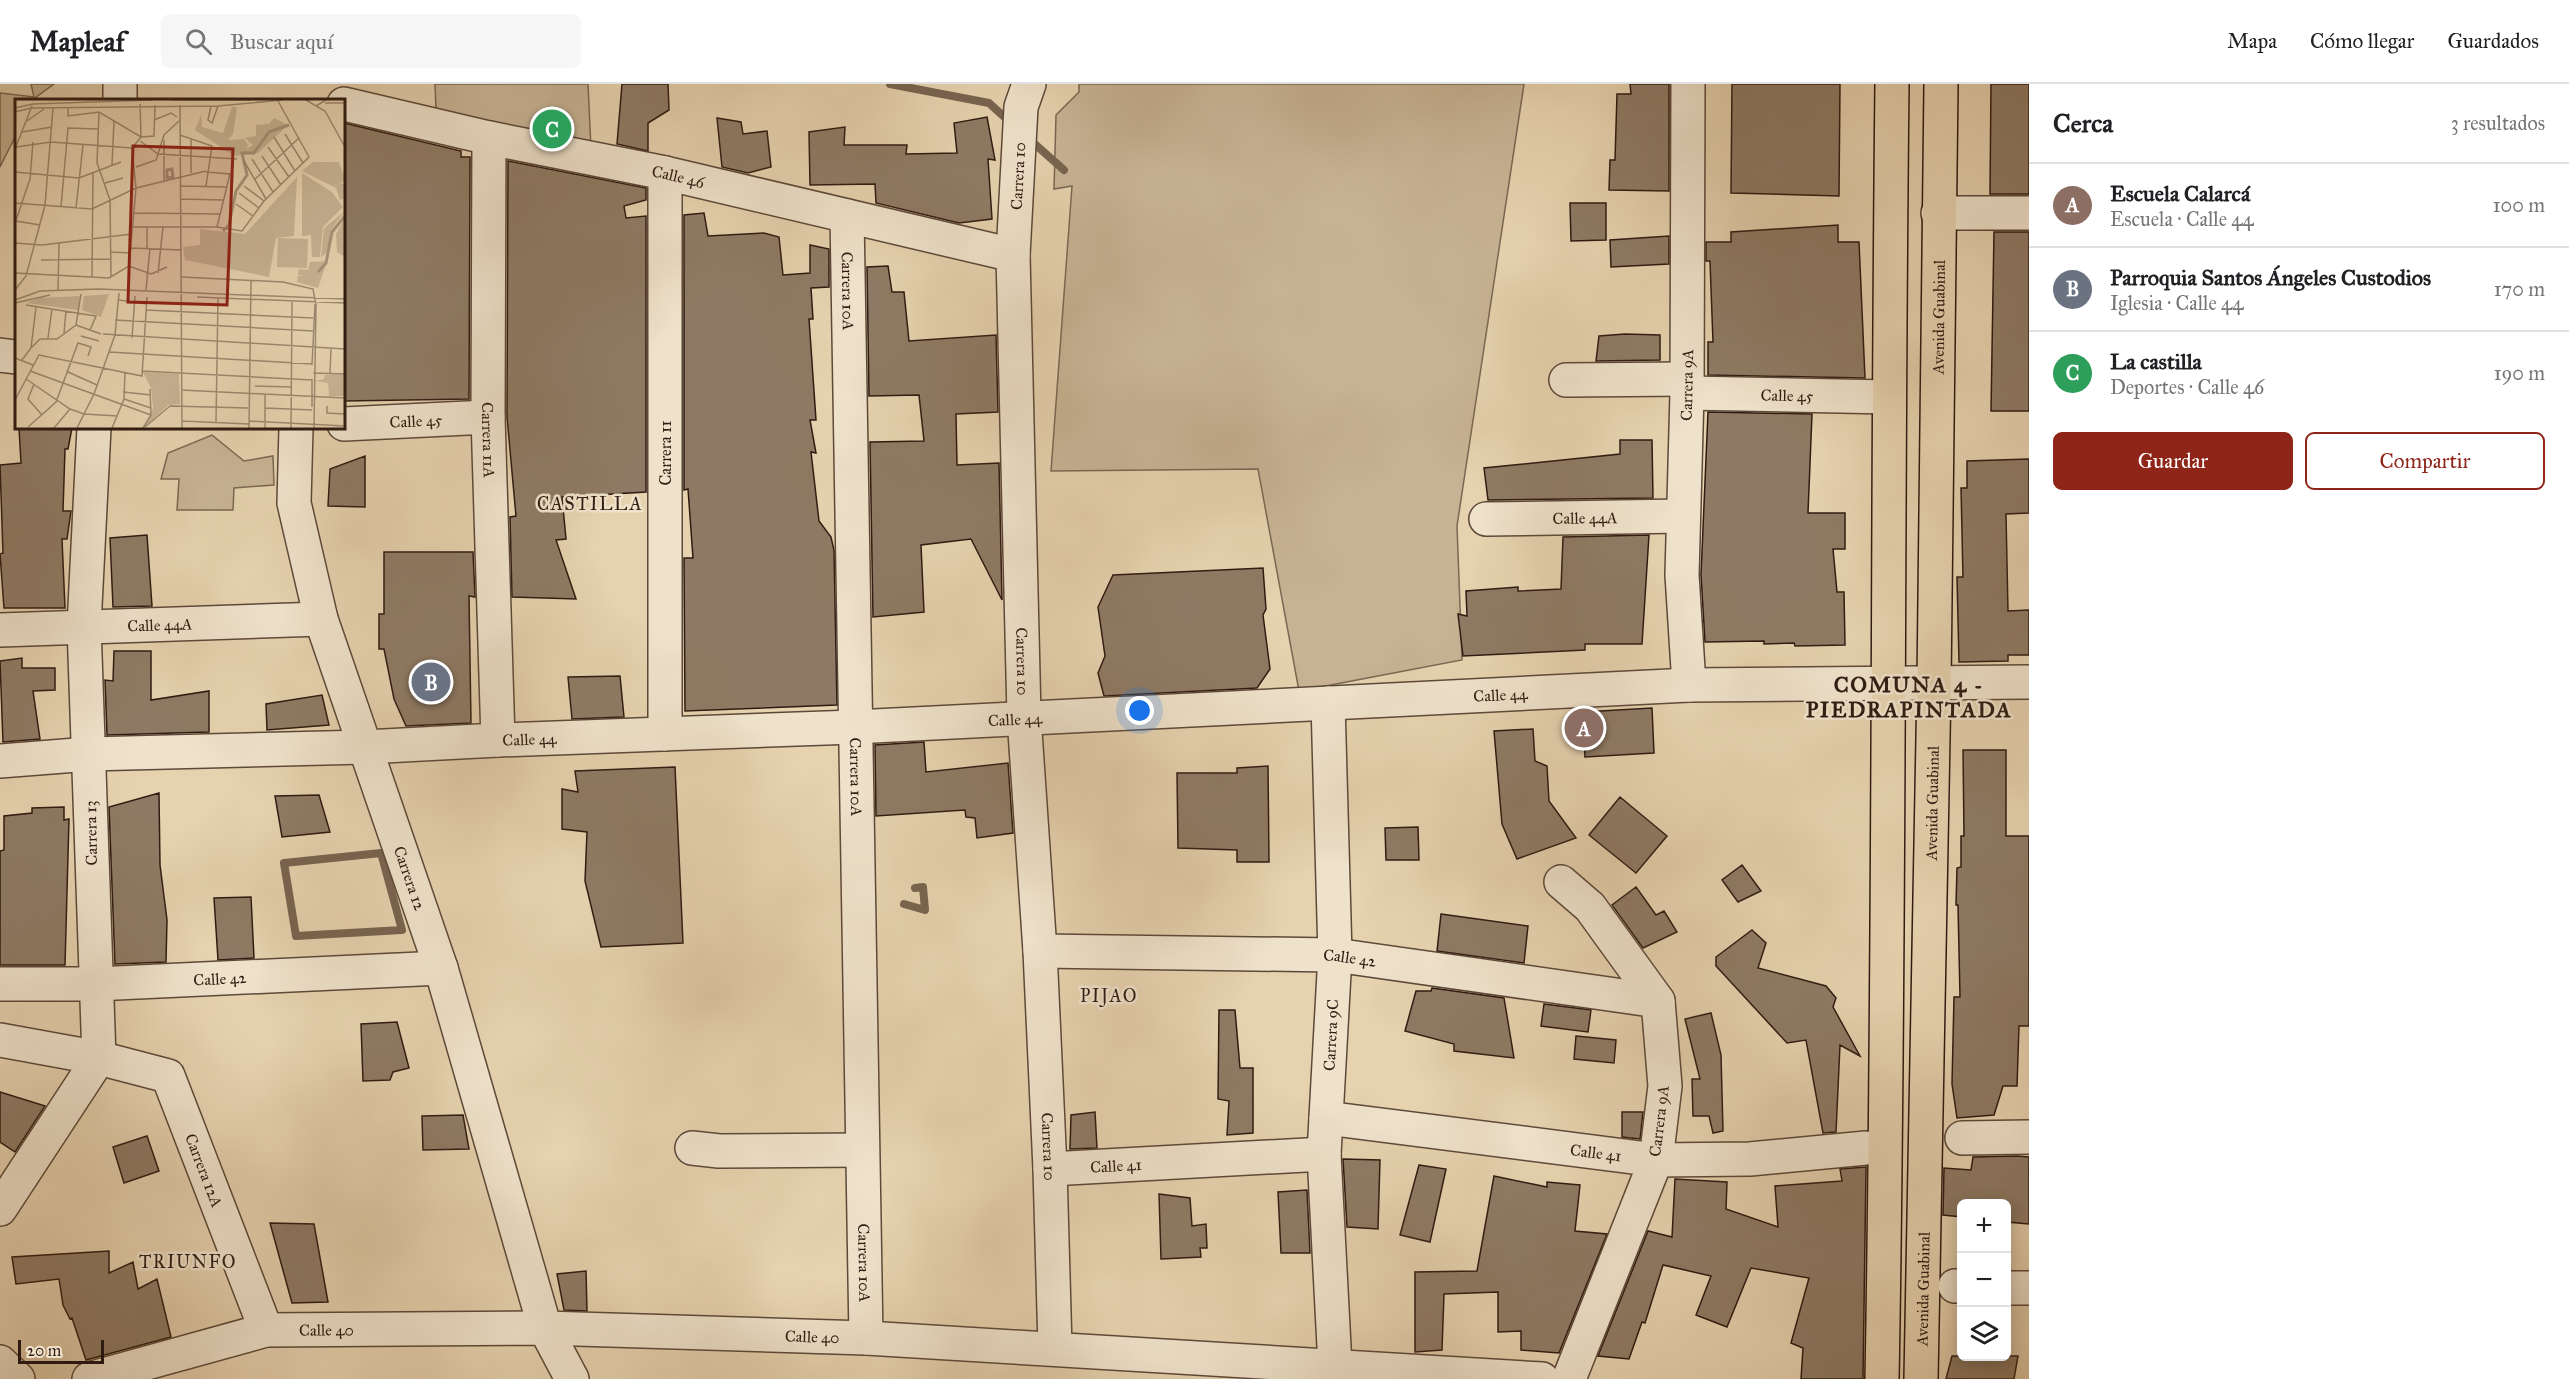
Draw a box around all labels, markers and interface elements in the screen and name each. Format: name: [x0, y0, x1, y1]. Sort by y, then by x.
search box: [161, 14, 581, 68]
text: Mapleaf: [30, 24, 125, 59]
icon: search: [182, 25, 215, 58]
text: Buscar aquí: [230, 28, 333, 55]
text: Mapa: [2227, 28, 2277, 54]
text: Cómo llegar: [2310, 28, 2414, 54]
text: Guardados: [2447, 28, 2539, 54]
inset map: [15, 99, 345, 429]
pin: C: [532, 106, 572, 152]
text: Cerca: [2053, 107, 2113, 139]
text: 3 resultados: [2451, 111, 2545, 135]
street label: Carrera 10: [1007, 142, 1029, 210]
street label: Calle 46: [650, 161, 707, 192]
text: Escuela Calarcá: [2110, 180, 2250, 207]
text: A: [2066, 193, 2079, 217]
text: 100 m: [2493, 193, 2545, 217]
text: Escuela · Calle 44: [2110, 207, 2254, 231]
street label: Carrera 10A: [838, 251, 858, 331]
street label: Avenida Guabinal: [1928, 259, 1948, 375]
text: Parroquia Santos Ángeles Custodios: [2110, 264, 2431, 291]
text: B: [2066, 277, 2079, 301]
text: 170 m: [2494, 277, 2545, 301]
text: Iglesia · Calle 44: [2110, 291, 2243, 315]
text: La castilla: [2110, 348, 2202, 375]
street label: Carrera 9A: [1677, 349, 1697, 421]
text: C: [2066, 361, 2079, 385]
text: 190 m: [2494, 361, 2545, 385]
text: Deportes · Calle 46: [2110, 375, 2264, 399]
street label: Calle 45: [1760, 385, 1814, 405]
street label: Carrera 11A: [478, 402, 499, 478]
street label: Calle 45: [389, 410, 443, 431]
street label: Carrera 11: [656, 420, 675, 486]
button: Guardar: [2053, 432, 2293, 490]
button: Compartir: [2305, 432, 2545, 490]
district label: CASTILLA: [537, 493, 643, 515]
street label: Calle 44A: [1552, 507, 1618, 527]
street label: Calle 44A: [127, 614, 193, 635]
street label: Carrera 10: [1012, 627, 1033, 696]
pin: B: [412, 660, 450, 704]
district label: COMUNA 4 - PIEDRAPINTADA: [1806, 671, 2012, 723]
street label: Calle 44: [1473, 684, 1529, 705]
your location: [1125, 696, 1154, 725]
pin: A: [1564, 706, 1604, 750]
street label: Calle 44: [987, 708, 1044, 730]
street label: Calle 44: [502, 728, 558, 749]
street label: Carrera 10A: [846, 737, 867, 817]
street label: Avenida Guabinal: [1921, 745, 1942, 861]
street label: Carrera 13: [81, 800, 101, 866]
street label: Carrera 12: [390, 843, 430, 913]
street label: Calle 42: [1323, 945, 1378, 970]
street label: Calle 42: [193, 968, 247, 989]
district label: PIJAO: [1080, 985, 1138, 1008]
street label: Carrera 9C: [1320, 999, 1342, 1071]
street label: Carrera 9A: [1645, 1084, 1673, 1158]
street label: Carrera 10: [1038, 1112, 1060, 1181]
street label: Carrera 12A: [182, 1131, 227, 1210]
street label: Calle 41: [1569, 1140, 1623, 1165]
street label: Calle 41: [1090, 1154, 1142, 1176]
map controls: [1957, 1199, 2011, 1361]
button: +: [1957, 1199, 2011, 1253]
street label: Carrera 10A: [855, 1223, 875, 1303]
street label: Avenida Guabinal: [1912, 1231, 1933, 1347]
district label: TRIUNFO: [139, 1251, 237, 1273]
button: −: [1957, 1253, 2011, 1307]
button: layers: [1957, 1307, 2011, 1361]
street label: Calle 40: [299, 1320, 354, 1339]
street label: Calle 40: [785, 1326, 840, 1347]
scale bar: [18, 1337, 104, 1364]
text: 20 m: [27, 1341, 61, 1360]

